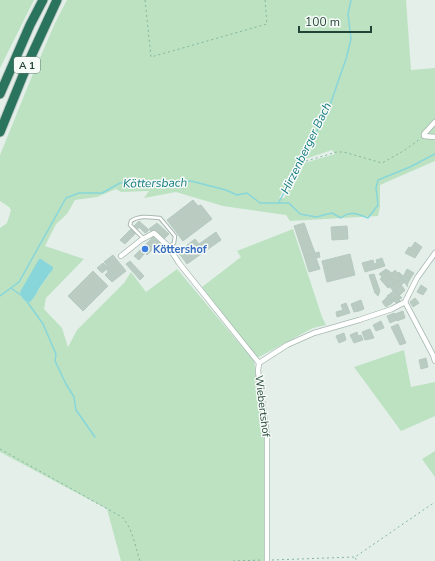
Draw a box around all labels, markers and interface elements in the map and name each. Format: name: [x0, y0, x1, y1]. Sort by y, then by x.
scale bar: [299, 8, 371, 34]
text: 100 m: [305, 14, 340, 30]
road number: A 1: [14, 57, 40, 73]
water label: Hirzenberger Bach: [277, 99, 335, 197]
water label: Köttersbach: [123, 174, 187, 192]
place label: Köttershof: [153, 242, 208, 257]
marker: Köttershof: [140, 244, 150, 254]
street label: Wiebertshof: [251, 374, 274, 438]

